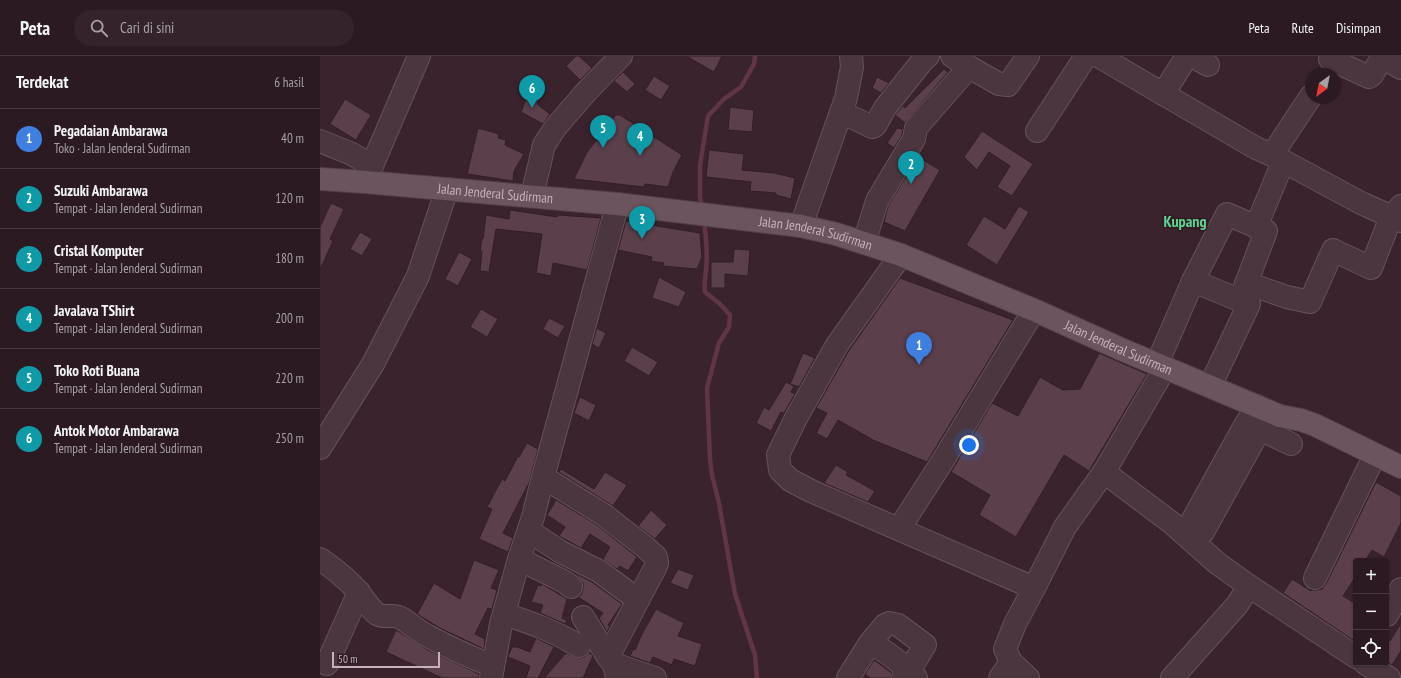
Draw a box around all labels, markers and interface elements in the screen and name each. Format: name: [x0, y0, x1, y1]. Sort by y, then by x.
search box: [74, 10, 354, 46]
text: Peta: [20, 16, 50, 40]
icon: search: [88, 17, 110, 39]
text: Cari di sini: [120, 18, 174, 37]
text: Peta: [1248, 19, 1270, 37]
text: Rute: [1292, 19, 1314, 37]
text: Disimpan: [1336, 19, 1381, 37]
north arrow: [1305, 68, 1341, 104]
text: Terdekat: [16, 71, 68, 93]
text: 6 hasil: [274, 74, 304, 91]
pin: 6: [519, 75, 545, 108]
pin: 5: [590, 115, 616, 148]
text: Pegadaian Ambarawa: [54, 121, 168, 140]
pin: 4: [627, 123, 653, 156]
text: 1: [26, 130, 32, 147]
text: 40 m: [281, 130, 304, 147]
text: Toko · Jalan Jenderal Sudirman: [54, 140, 190, 157]
pin: 2: [898, 151, 924, 184]
street label: Jalan Jenderal Sudirman: [436, 179, 554, 207]
text: Suzuki Ambarawa: [54, 181, 148, 200]
text: 2: [26, 190, 32, 207]
text: 120 m: [275, 190, 304, 207]
text: Tempat · Jalan Jenderal Sudirman: [54, 200, 202, 217]
pin: 3: [629, 206, 655, 239]
district label: Kupang: [1163, 211, 1207, 231]
street label: Jalan Jenderal Sudirman: [757, 212, 875, 254]
text: Cristal Komputer: [54, 241, 143, 260]
text: 3: [26, 250, 32, 267]
text: 180 m: [275, 250, 304, 267]
text: Tempat · Jalan Jenderal Sudirman: [54, 260, 202, 277]
text: Javalava TShirt: [54, 301, 134, 320]
text: 4: [26, 310, 32, 327]
text: 200 m: [275, 310, 304, 327]
street label: Jalan Jenderal Sudirman: [1061, 316, 1175, 379]
text: Tempat · Jalan Jenderal Sudirman: [54, 320, 202, 337]
pin: 1: [906, 332, 932, 365]
text: Toko Roti Buana: [54, 361, 140, 380]
text: 5: [26, 370, 32, 387]
text: 220 m: [275, 370, 304, 387]
text: Tempat · Jalan Jenderal Sudirman: [54, 380, 202, 397]
text: Antok Motor Ambarawa: [54, 421, 179, 440]
text: 6: [26, 430, 32, 447]
text: 250 m: [275, 430, 304, 447]
your location: [959, 435, 979, 455]
text: Tempat · Jalan Jenderal Sudirman: [54, 440, 202, 457]
map controls: [1353, 558, 1389, 666]
button: +: [1353, 558, 1389, 594]
button: −: [1353, 594, 1389, 630]
button: locate: [1353, 630, 1389, 666]
scale bar: [332, 650, 440, 669]
text: 50 m: [338, 652, 357, 666]

